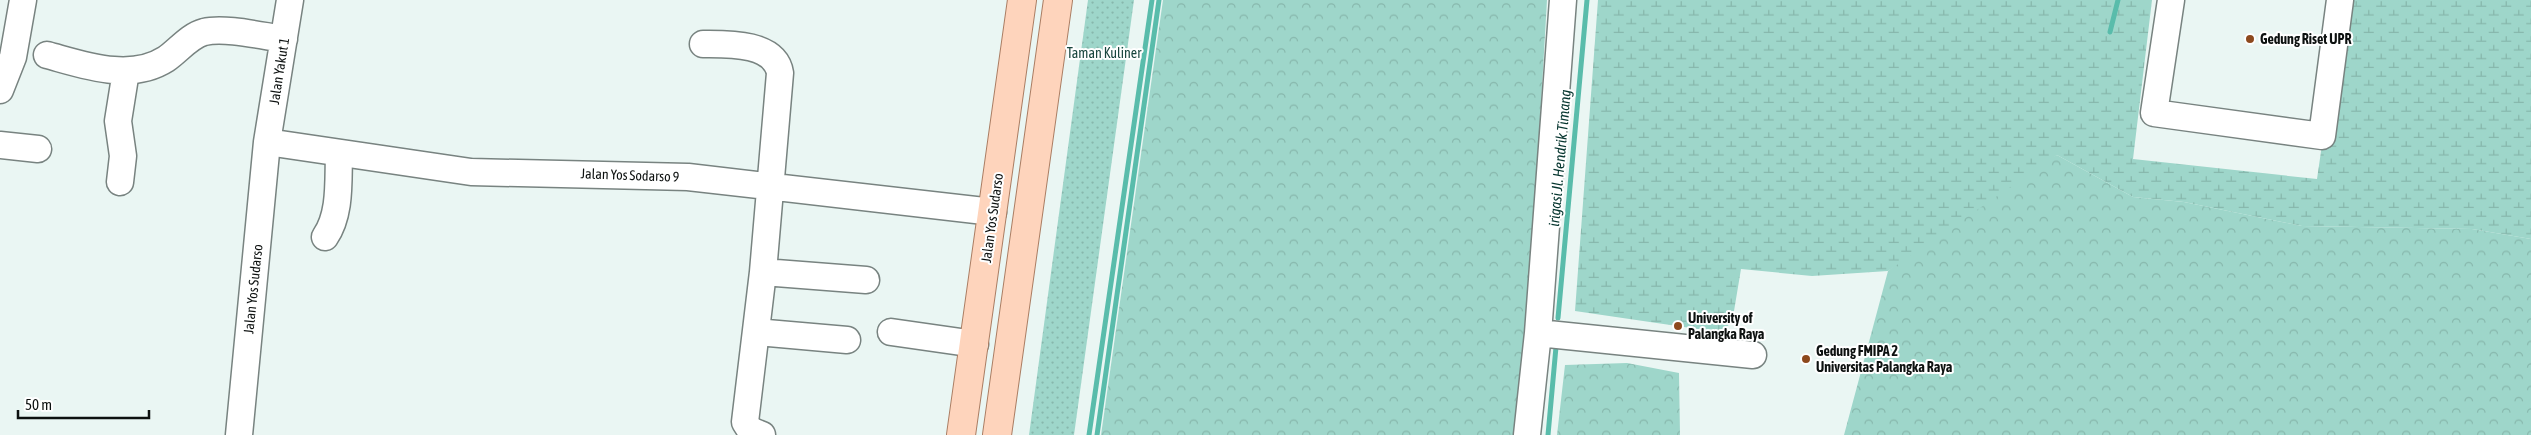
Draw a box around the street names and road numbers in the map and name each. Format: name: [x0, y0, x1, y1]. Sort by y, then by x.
street label: Jalan Yakut 1: [266, 37, 292, 105]
street label: Jalan Yos Sodarso 9: [580, 165, 680, 185]
street label: Jalan Yos Sudarso: [978, 172, 1006, 264]
street label: Jalan Yos Sudarso: [240, 243, 266, 335]

